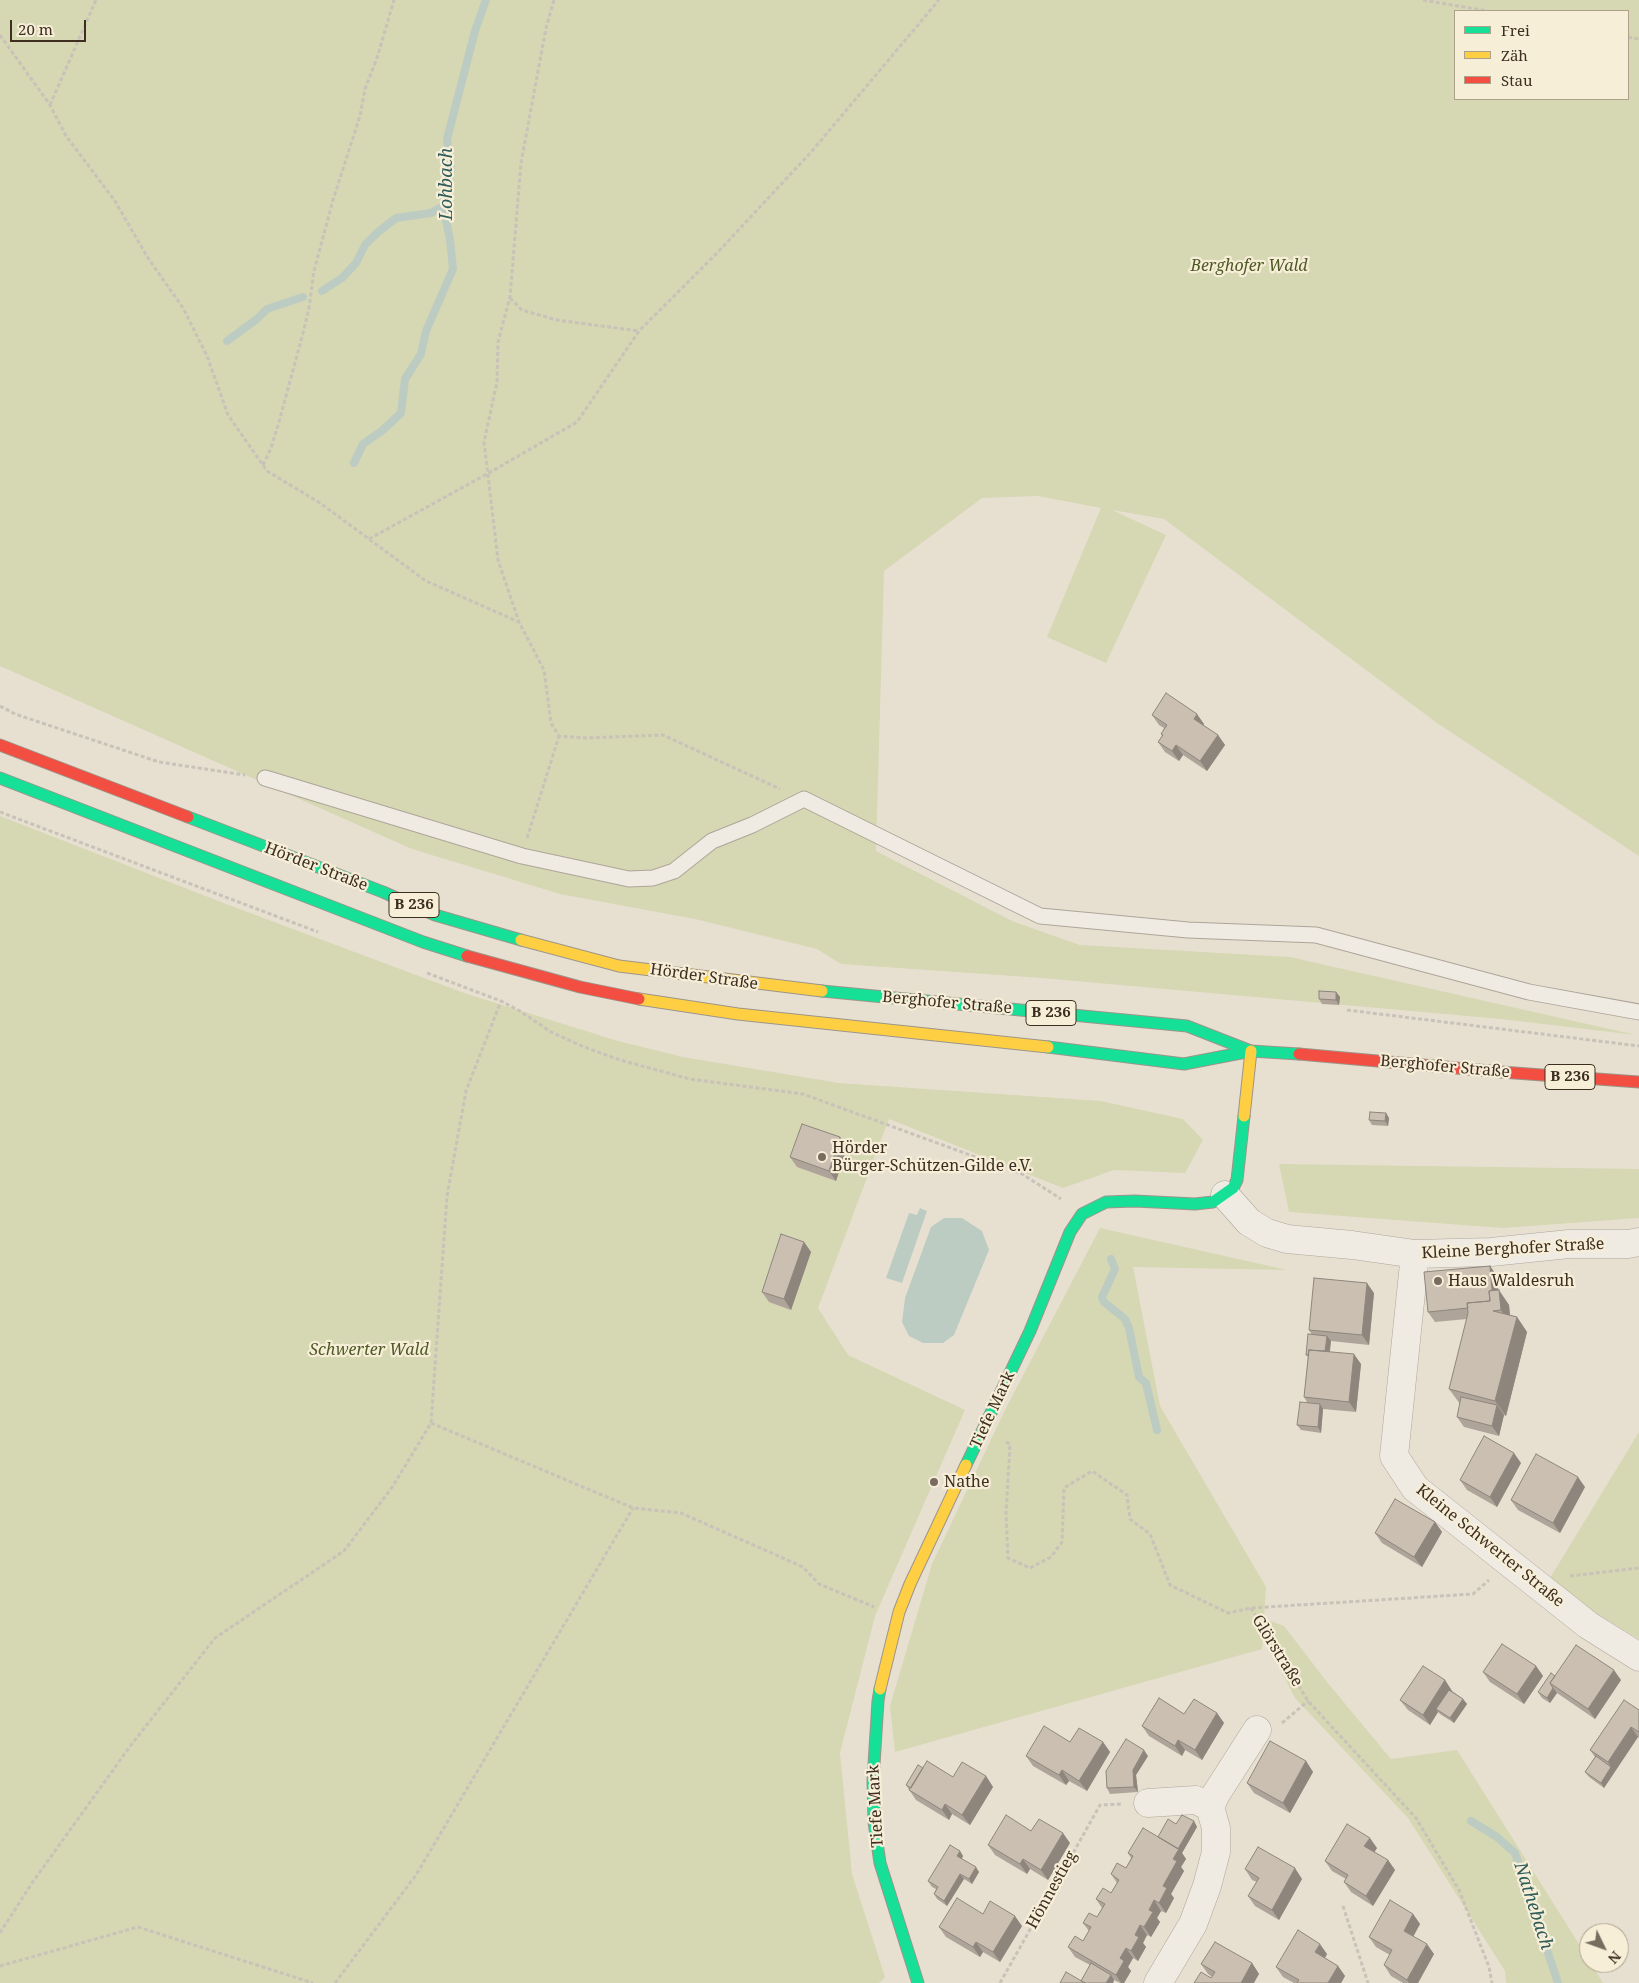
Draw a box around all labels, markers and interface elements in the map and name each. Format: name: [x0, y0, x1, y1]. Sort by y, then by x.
scale bar: [12, 10, 89, 42]
legend: [1454, 10, 1629, 100]
text: 20 m: [18, 19, 53, 39]
text: Frei: [1501, 20, 1530, 40]
text: Zäh: [1501, 45, 1528, 65]
text: Stau: [1501, 70, 1532, 90]
water label: Lohbach: [436, 148, 458, 220]
park label: Berghofer Wald: [1190, 256, 1308, 276]
street label: Hörder Straße: [262, 839, 370, 895]
road number: B 236: [389, 892, 439, 918]
street label: Hörder Straße: [649, 960, 759, 994]
street label: Berghofer Straße: [881, 988, 1013, 1018]
road number: B 236: [1026, 1000, 1076, 1026]
street label: Berghofer Straße: [1379, 1052, 1511, 1082]
road number: B 236: [1545, 1064, 1595, 1090]
place label: Hörder Bürger-Schützen-Gilde e.V.: [832, 1138, 1032, 1176]
marker: Hörder Bürger-Schützen-Gilde e.V.: [816, 1151, 828, 1163]
street label: Kleine Berghofer Straße: [1421, 1235, 1605, 1263]
place label: Haus Waldesruh: [1448, 1271, 1574, 1291]
marker: Haus Waldesruh: [1432, 1275, 1444, 1287]
park label: Schwerter Wald: [309, 1340, 429, 1360]
street label: Tiefe Mark: [967, 1368, 1019, 1452]
place label: Nathe: [944, 1472, 990, 1492]
marker: Nathe: [928, 1476, 940, 1488]
street label: Kleine Schwerter Straße: [1412, 1480, 1568, 1612]
street label: Glörstraße: [1247, 1612, 1307, 1690]
street label: Tiefe Mark: [864, 1764, 888, 1848]
street label: Hönnestieg: [1023, 1848, 1081, 1932]
water label: Nathebach: [1509, 1860, 1557, 1952]
north arrow: [1579, 1923, 1629, 1973]
text: N: [1604, 1947, 1626, 1968]

